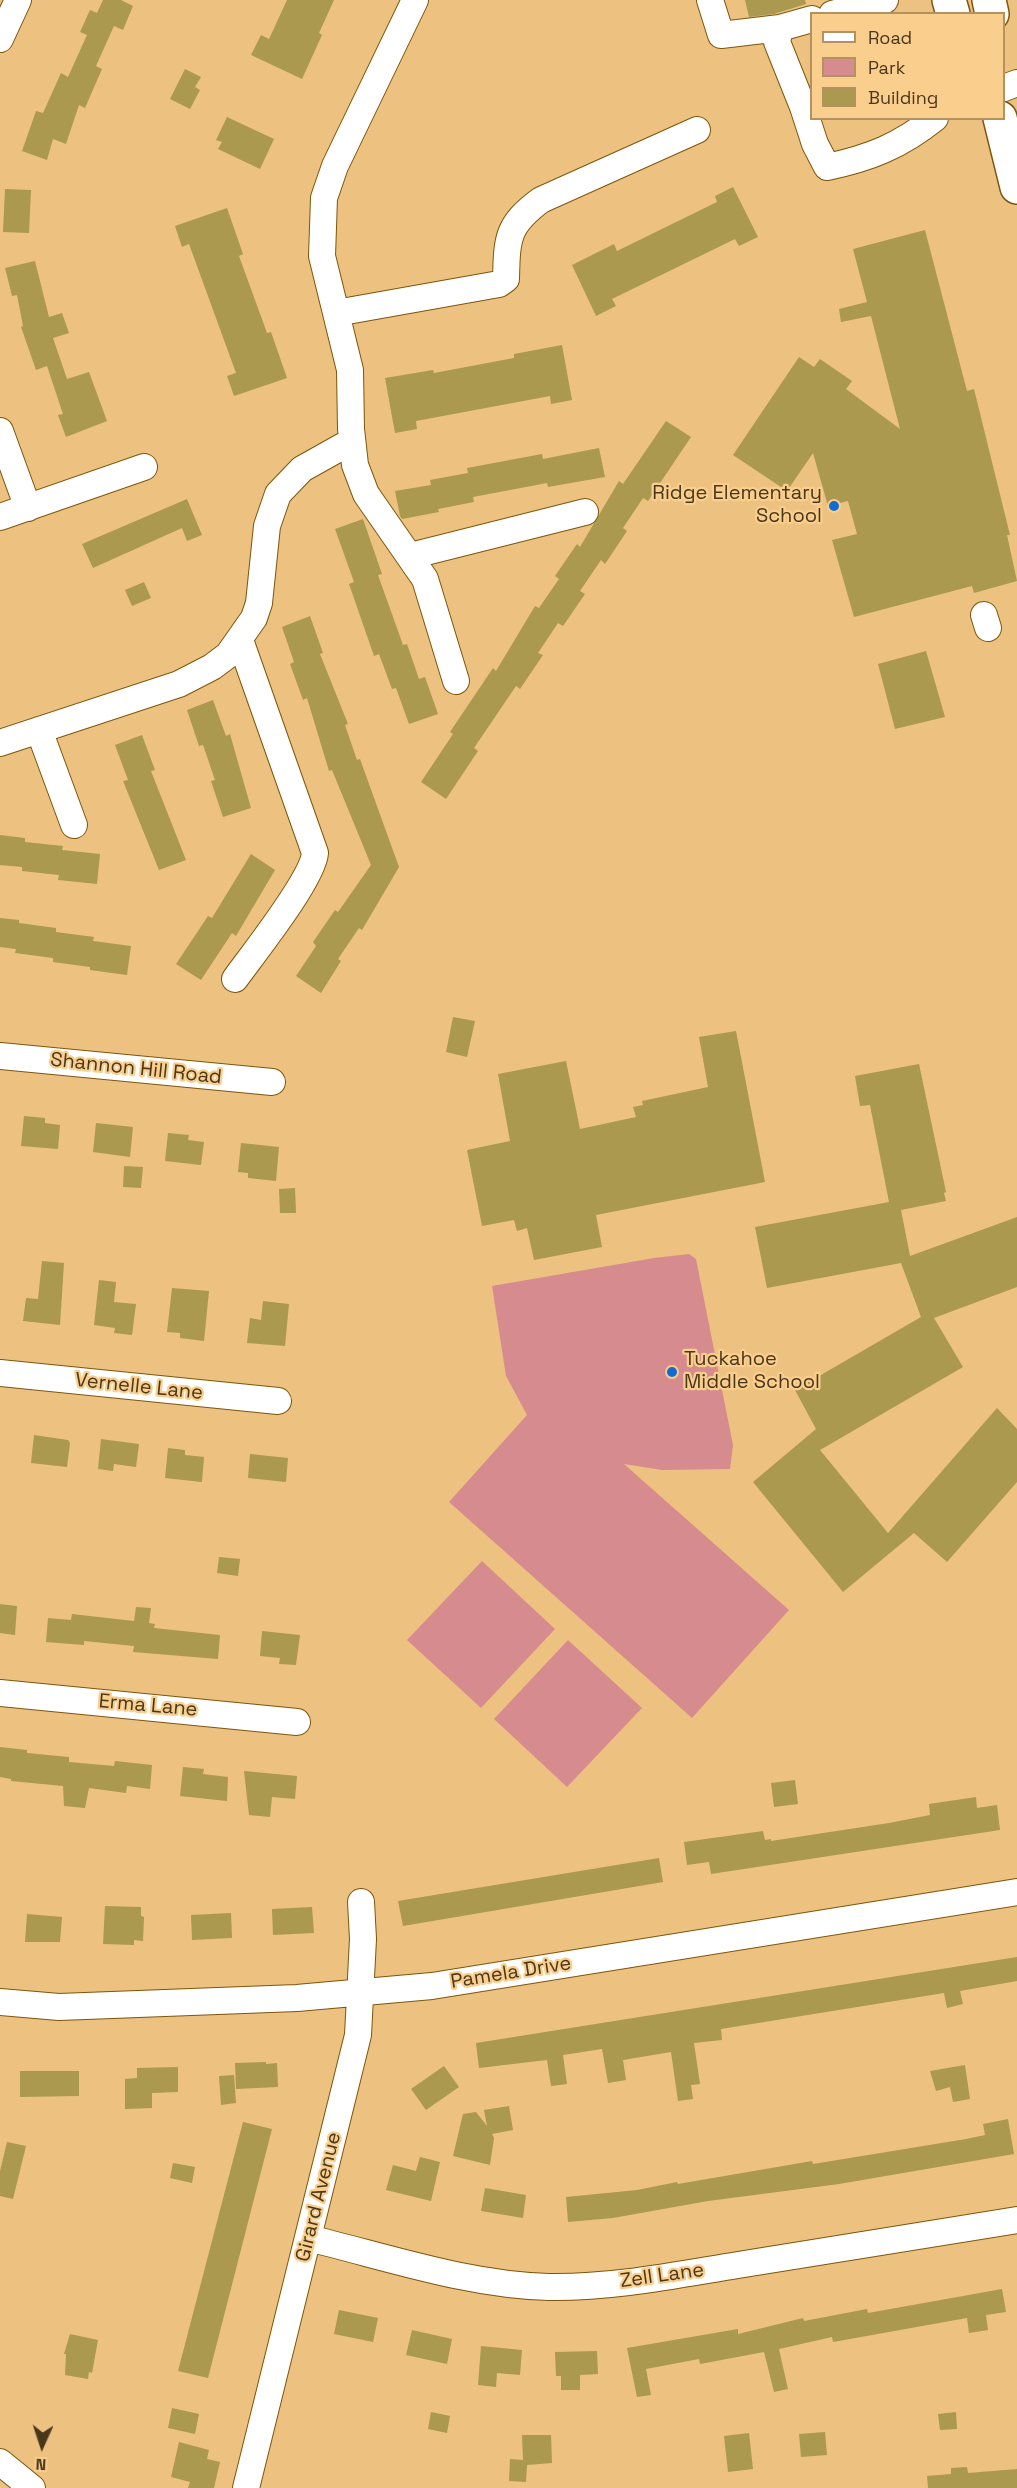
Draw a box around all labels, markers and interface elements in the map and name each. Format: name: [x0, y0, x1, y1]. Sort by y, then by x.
legend: [810, 12, 1005, 120]
text: Road: [868, 26, 912, 49]
text: Park: [868, 56, 905, 79]
text: Building: [868, 86, 938, 109]
place label: Ridge Elementary School: [652, 482, 822, 529]
marker: Ridge Elementary School: [827, 499, 841, 513]
street label: Shannon Hill Road: [49, 1048, 223, 1090]
place label: Tuckahoe Middle School: [684, 1348, 820, 1395]
marker: Tuckahoe Middle School: [665, 1365, 679, 1379]
street label: Vernelle Lane: [74, 1368, 204, 1406]
street label: Erma Lane: [98, 1690, 198, 1722]
street label: Pamela Drive: [449, 1952, 573, 1994]
street label: Girard Avenue: [291, 2130, 347, 2264]
street label: Zell Lane: [618, 2258, 706, 2294]
north arrow: [12, 2416, 72, 2476]
text: N: [35, 2454, 47, 2475]

